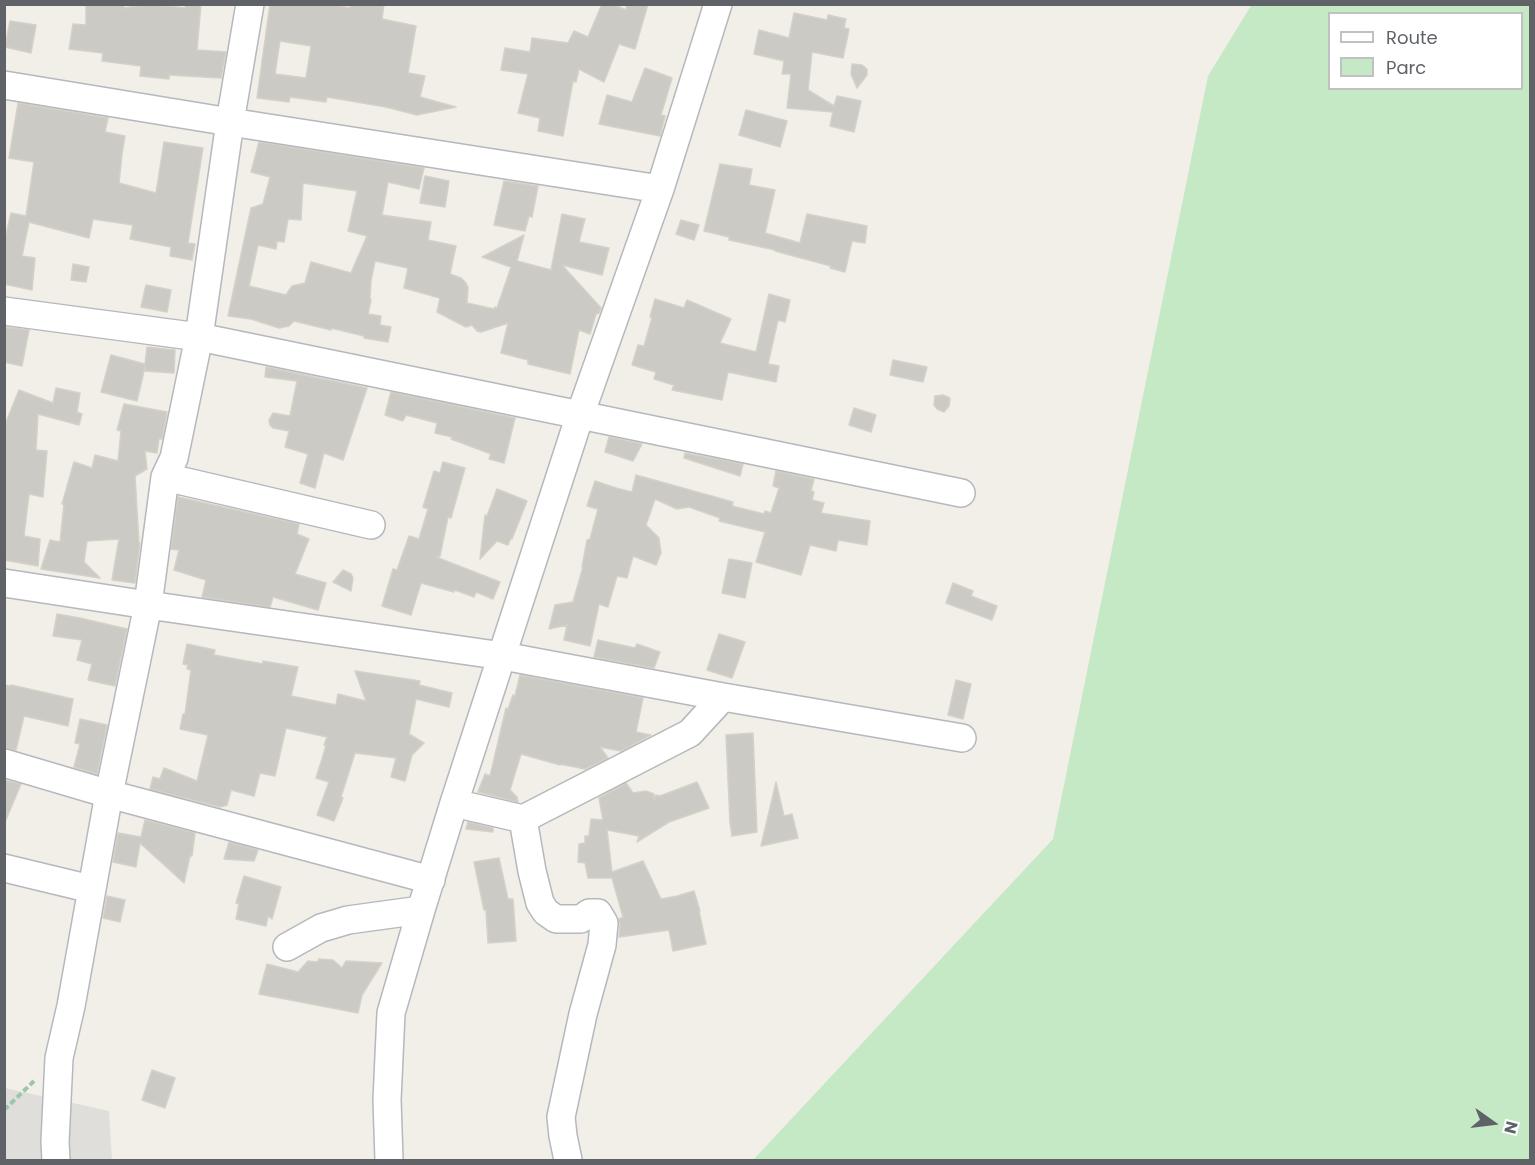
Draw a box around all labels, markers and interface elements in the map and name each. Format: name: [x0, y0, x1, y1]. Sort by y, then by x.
legend: [1328, 12, 1523, 90]
text: Route: [1386, 25, 1438, 50]
text: Parc: [1386, 55, 1426, 80]
north arrow: [1463, 1093, 1523, 1153]
text: N: [1498, 1119, 1524, 1136]

